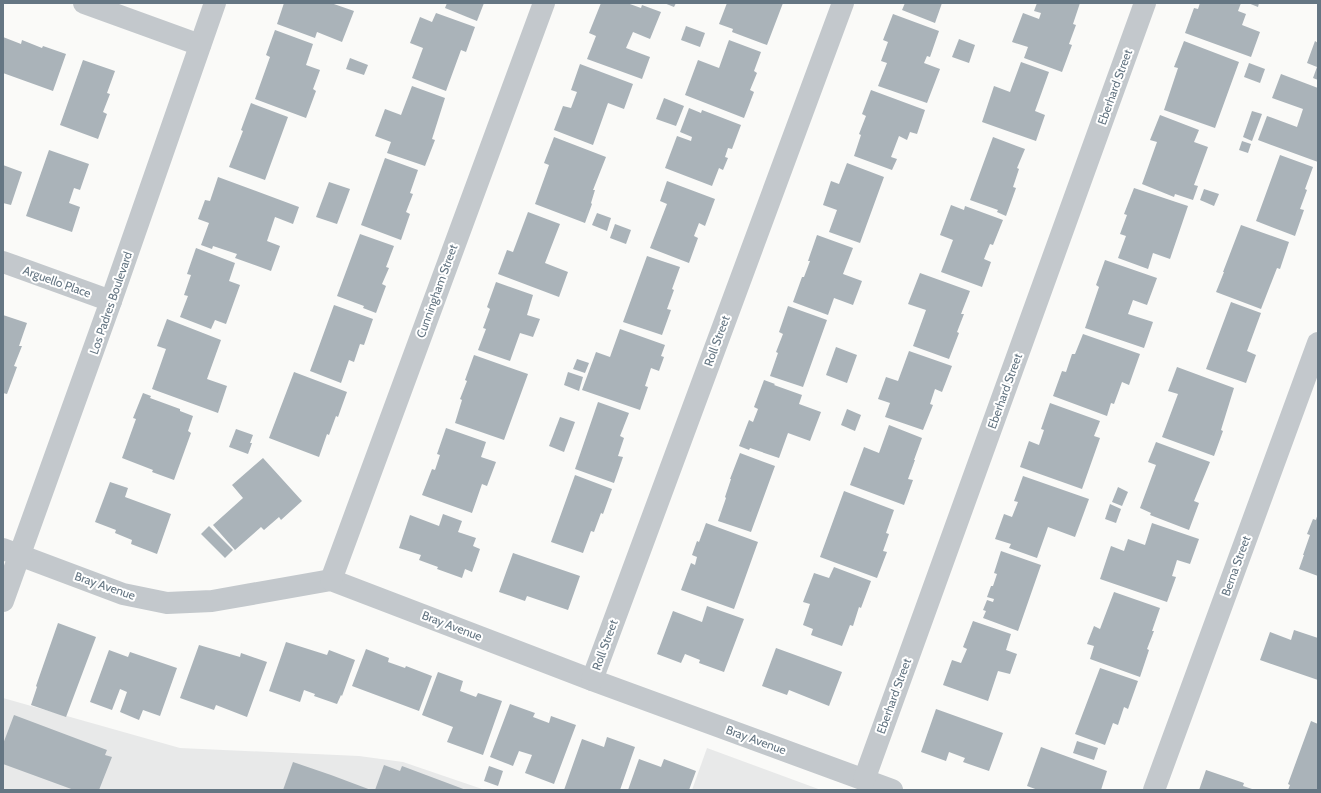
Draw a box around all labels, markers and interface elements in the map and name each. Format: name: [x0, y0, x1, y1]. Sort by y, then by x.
street label: Eberhard Street: [1094, 47, 1135, 127]
street label: Cunningham Street: [413, 242, 460, 340]
street label: Los Padres Boulevard: [86, 250, 135, 356]
street label: Arguello Place: [21, 262, 93, 301]
street label: Roll Street: [700, 313, 733, 368]
street label: Eberhard Street: [984, 351, 1025, 431]
street label: Berna Street: [1218, 534, 1253, 598]
street label: Bray Avenue: [73, 568, 137, 603]
street label: Bray Avenue: [420, 607, 484, 644]
street label: Roll Street: [588, 617, 621, 672]
street label: Eberhard Street: [873, 656, 914, 736]
street label: Bray Avenue: [724, 722, 788, 757]

